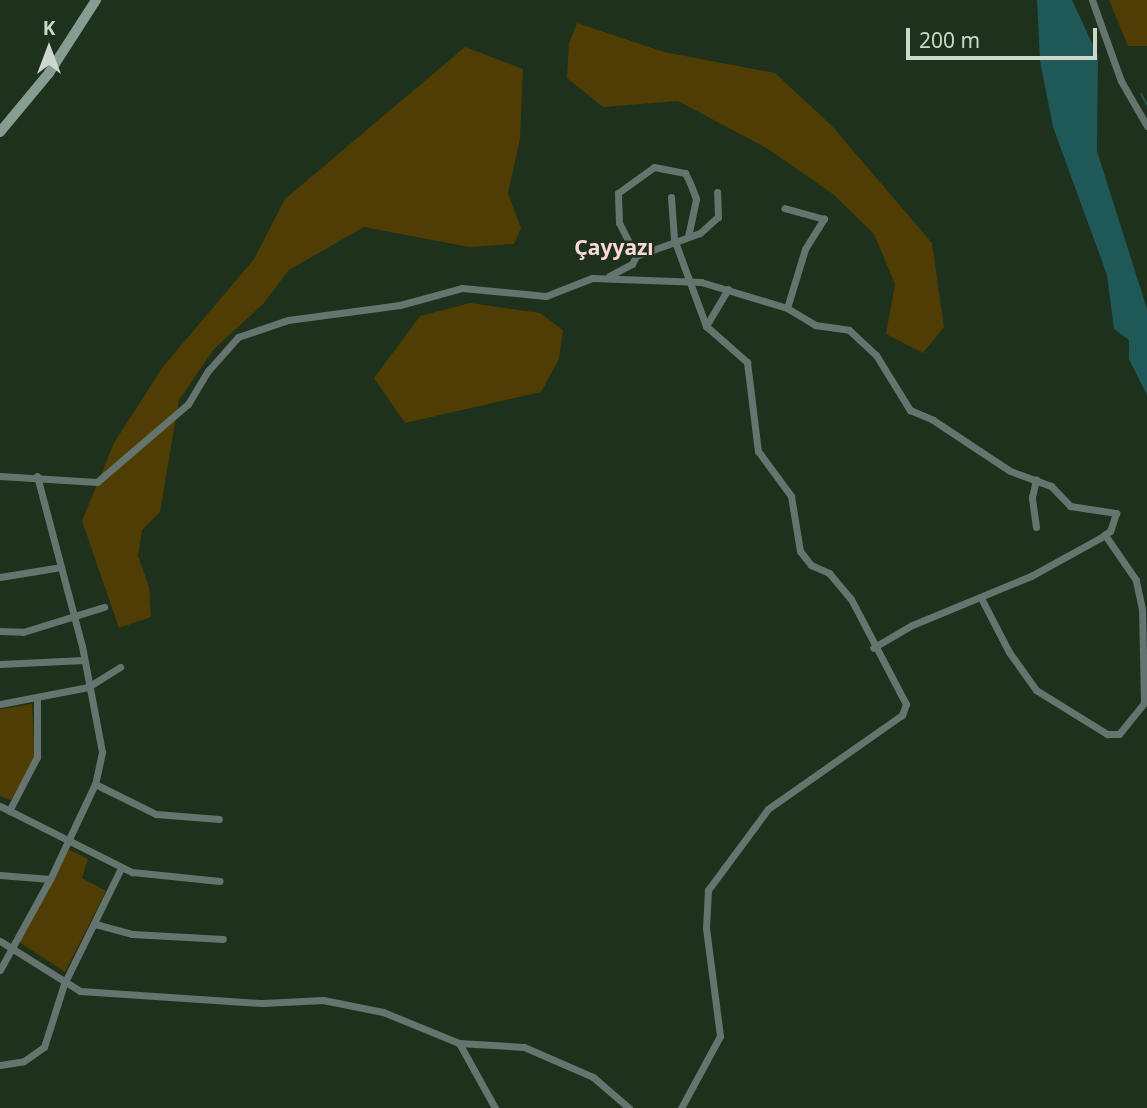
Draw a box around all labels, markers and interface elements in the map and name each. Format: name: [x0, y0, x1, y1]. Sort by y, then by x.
north arrow: [14, 14, 84, 84]
scale bar: [909, 14, 1100, 58]
text: K: [43, 15, 55, 41]
text: 200 m: [919, 26, 980, 54]
district label: Çayyazı: [574, 234, 654, 260]

